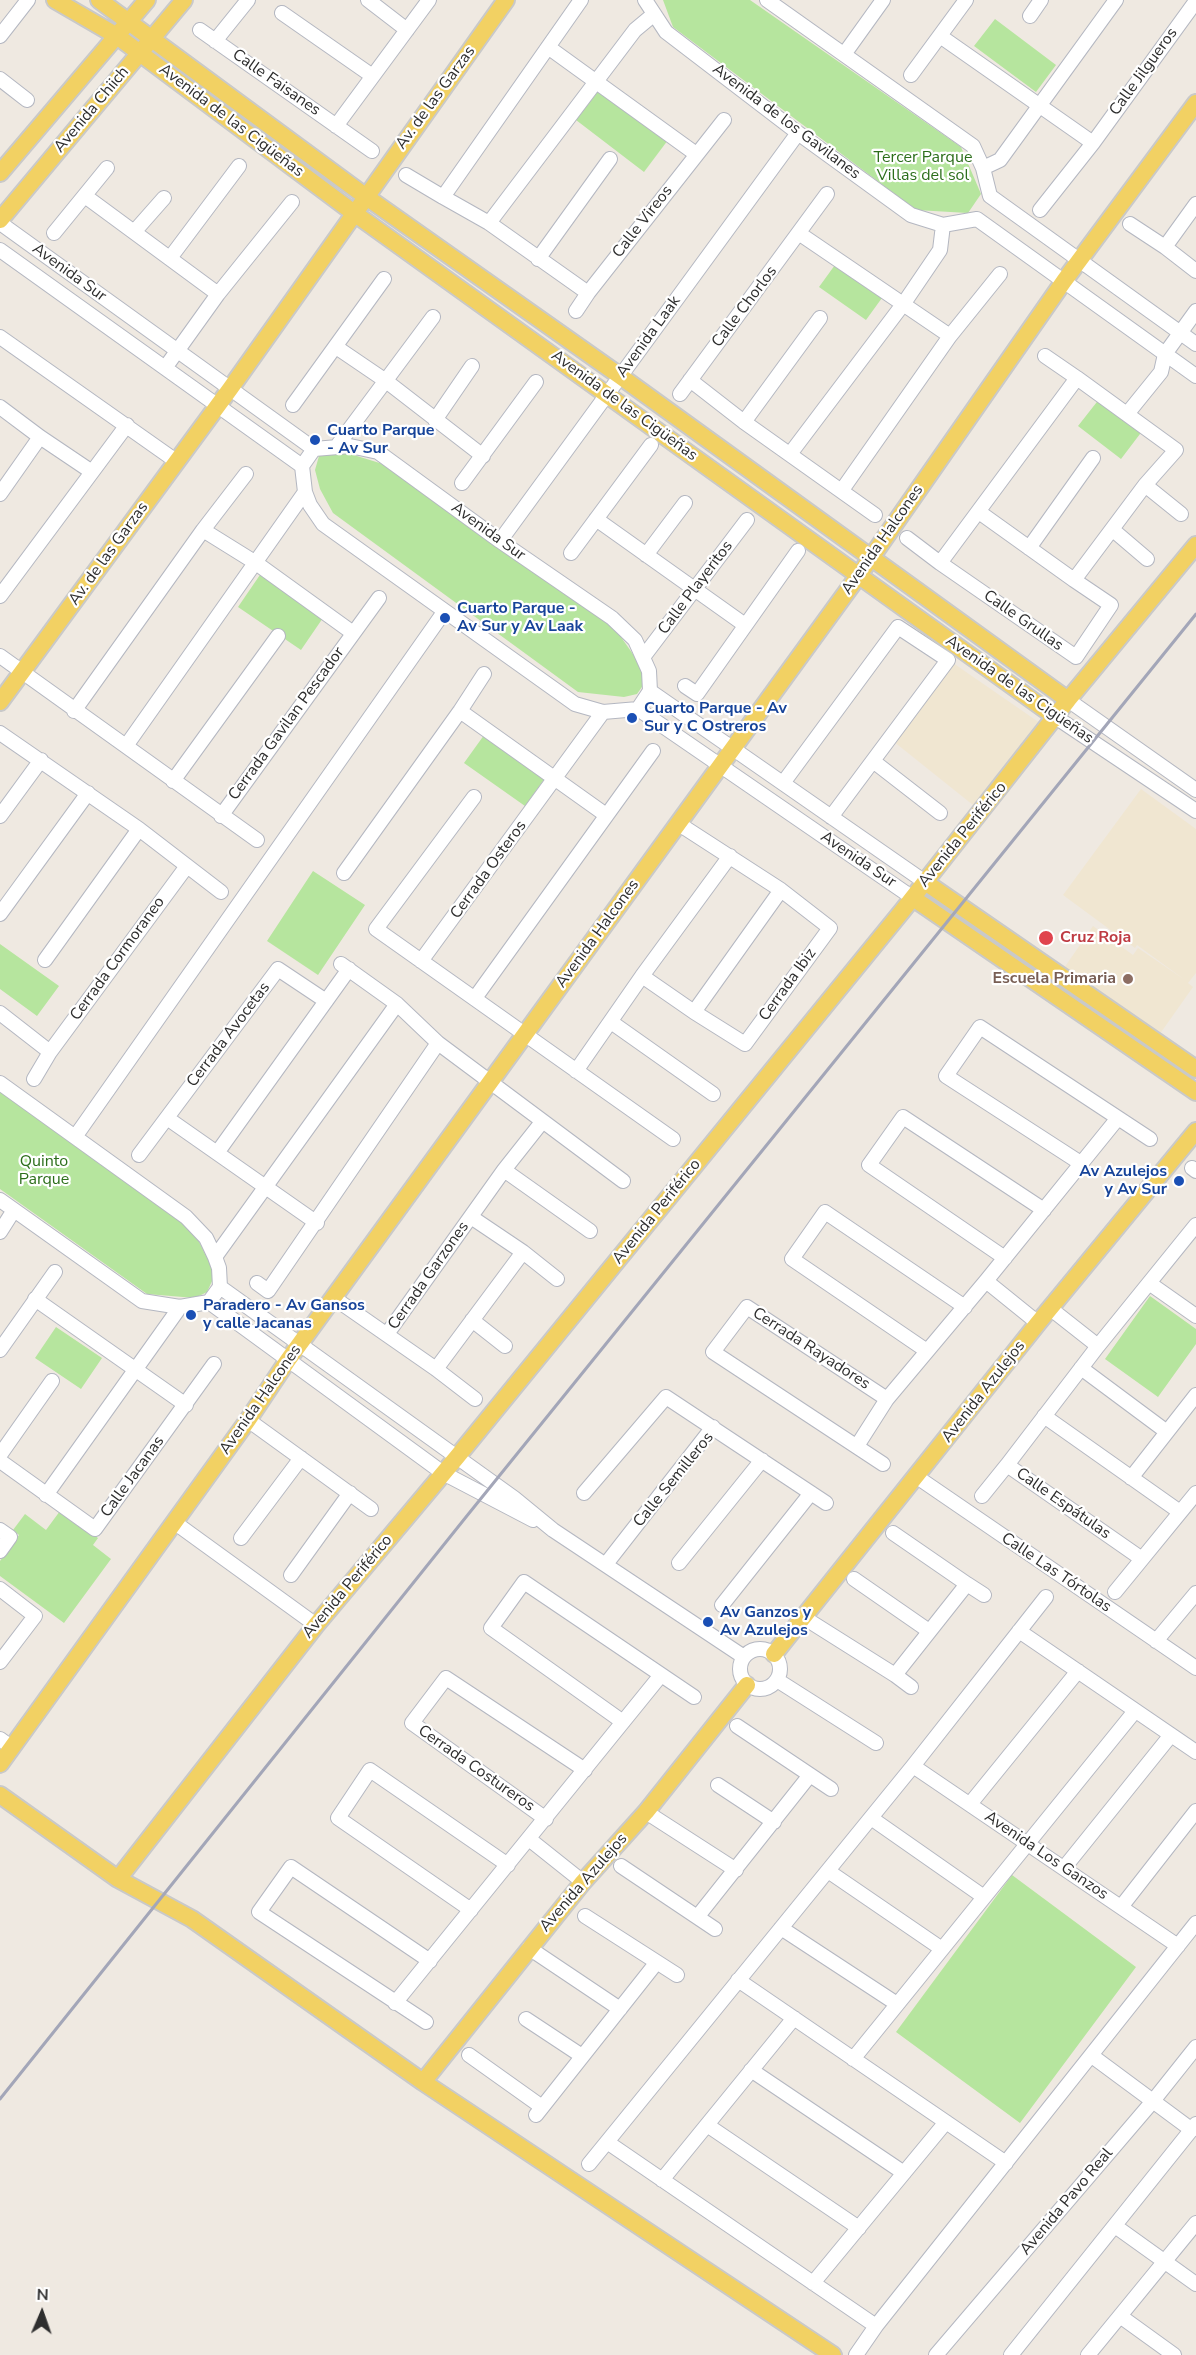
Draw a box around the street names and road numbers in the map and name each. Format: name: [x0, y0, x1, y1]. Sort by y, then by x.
street label: Calle Jilgueros: [1106, 24, 1182, 120]
street label: Av. de las Garzas: [392, 43, 480, 153]
street label: Calle Faisanes: [228, 46, 324, 120]
street label: Avenida de las Cigüeñas: [155, 60, 307, 182]
street label: Avenida de los Gavilanes: [708, 60, 864, 184]
street label: Avenida Chiich: [50, 63, 134, 157]
street label: Calle Vireos: [609, 182, 677, 262]
street label: Avenida Sur: [28, 240, 110, 306]
street label: Calle Chorlos: [708, 263, 782, 351]
street label: Avenida Laak: [613, 292, 685, 382]
street label: Avenida de las Cigüeñas: [547, 346, 701, 466]
street label: Avenida Halcones: [838, 482, 928, 598]
street label: Av. de las Garzas: [65, 499, 153, 609]
street label: Avenida Sur: [447, 499, 529, 565]
street label: Calle Playeritos: [655, 537, 737, 639]
street label: Calle Grullas: [979, 586, 1067, 656]
street label: Avenida de las Cigüeñas: [941, 632, 1097, 748]
street label: Cerrada Gavilan Pescador: [225, 644, 349, 804]
street label: Avenida Periférico: [915, 779, 1011, 891]
street label: Cerrada Osteros: [447, 817, 531, 923]
street label: Avenida Sur: [817, 828, 899, 892]
street label: Avenida Halcones: [552, 876, 644, 992]
street label: Cerrada Cormoraneo: [67, 893, 169, 1025]
street label: Cerrada Ibiz: [755, 945, 821, 1025]
street label: Cerrada Avocetas: [183, 979, 275, 1091]
street label: Avenida Periférico: [609, 1156, 705, 1268]
street label: Cerrada Garzones: [384, 1218, 474, 1334]
street label: Cerrada Rayadores: [749, 1304, 873, 1394]
street label: Avenida Azulejos: [938, 1337, 1030, 1447]
street label: Avenida Halcones: [216, 1342, 306, 1458]
street label: Calle Semilleros: [630, 1429, 718, 1531]
street label: Calle Jacanas: [97, 1433, 169, 1521]
street label: Calle Espátulas: [1012, 1464, 1114, 1544]
street label: Calle Las Tórtolas: [997, 1529, 1115, 1617]
street label: Avenida Periférico: [299, 1531, 397, 1643]
street label: Cerrada Costureros: [414, 1722, 538, 1816]
street label: Avenida Los Ganzos: [981, 1808, 1111, 1904]
street label: Avenida Azulejos: [536, 1830, 632, 1936]
street label: Avenida Pavo Real: [1017, 2144, 1117, 2260]

